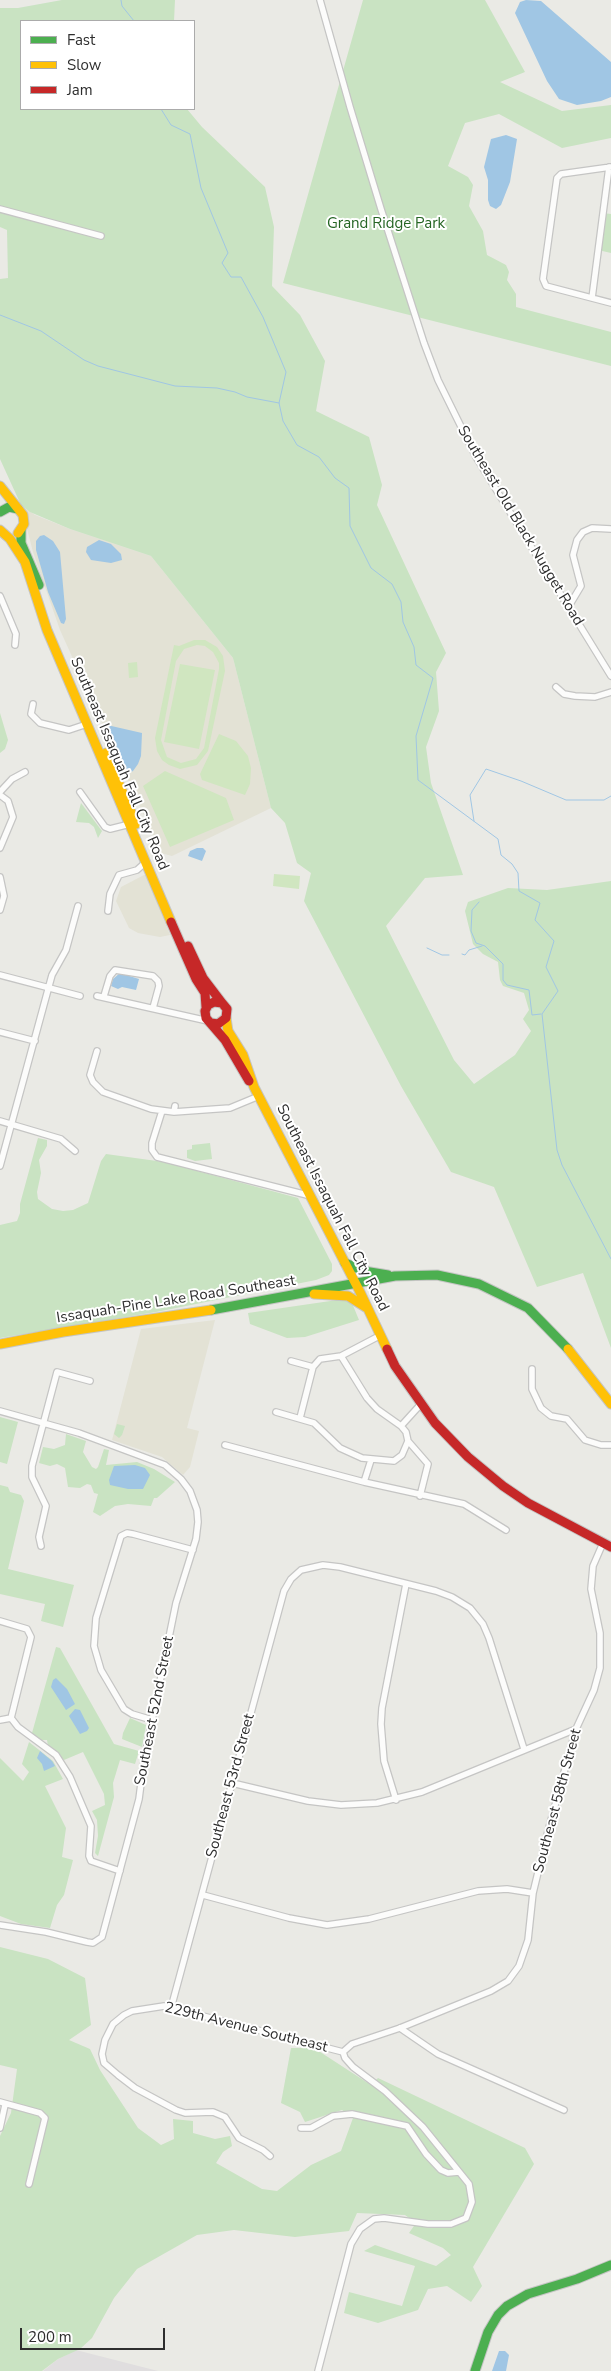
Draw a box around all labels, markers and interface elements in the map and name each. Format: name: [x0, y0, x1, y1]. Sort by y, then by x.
legend: [20, 20, 195, 110]
text: Fast: [67, 30, 95, 50]
text: Slow: [67, 55, 101, 75]
text: Jam: [67, 80, 93, 100]
park label: Grand Ridge Park: [327, 215, 445, 233]
street label: Southeast Old Black Nugget Road: [453, 423, 587, 629]
street label: Southeast Issaquah Fall City Road: [66, 655, 172, 873]
street label: Southeast Issaquah Fall City Road: [272, 1102, 392, 1314]
street label: Issaquah-Pine Lake Road Southeast: [55, 1272, 297, 1328]
street label: Southeast 52nd Street: [132, 1635, 178, 1787]
street label: Southeast 53rd Street: [203, 1712, 259, 1860]
street label: Southeast 58th Street: [530, 1727, 586, 1875]
street label: 229th Avenue Southeast: [163, 1999, 329, 2057]
scale bar: [22, 2318, 168, 2350]
text: 200 m: [28, 2327, 72, 2347]

